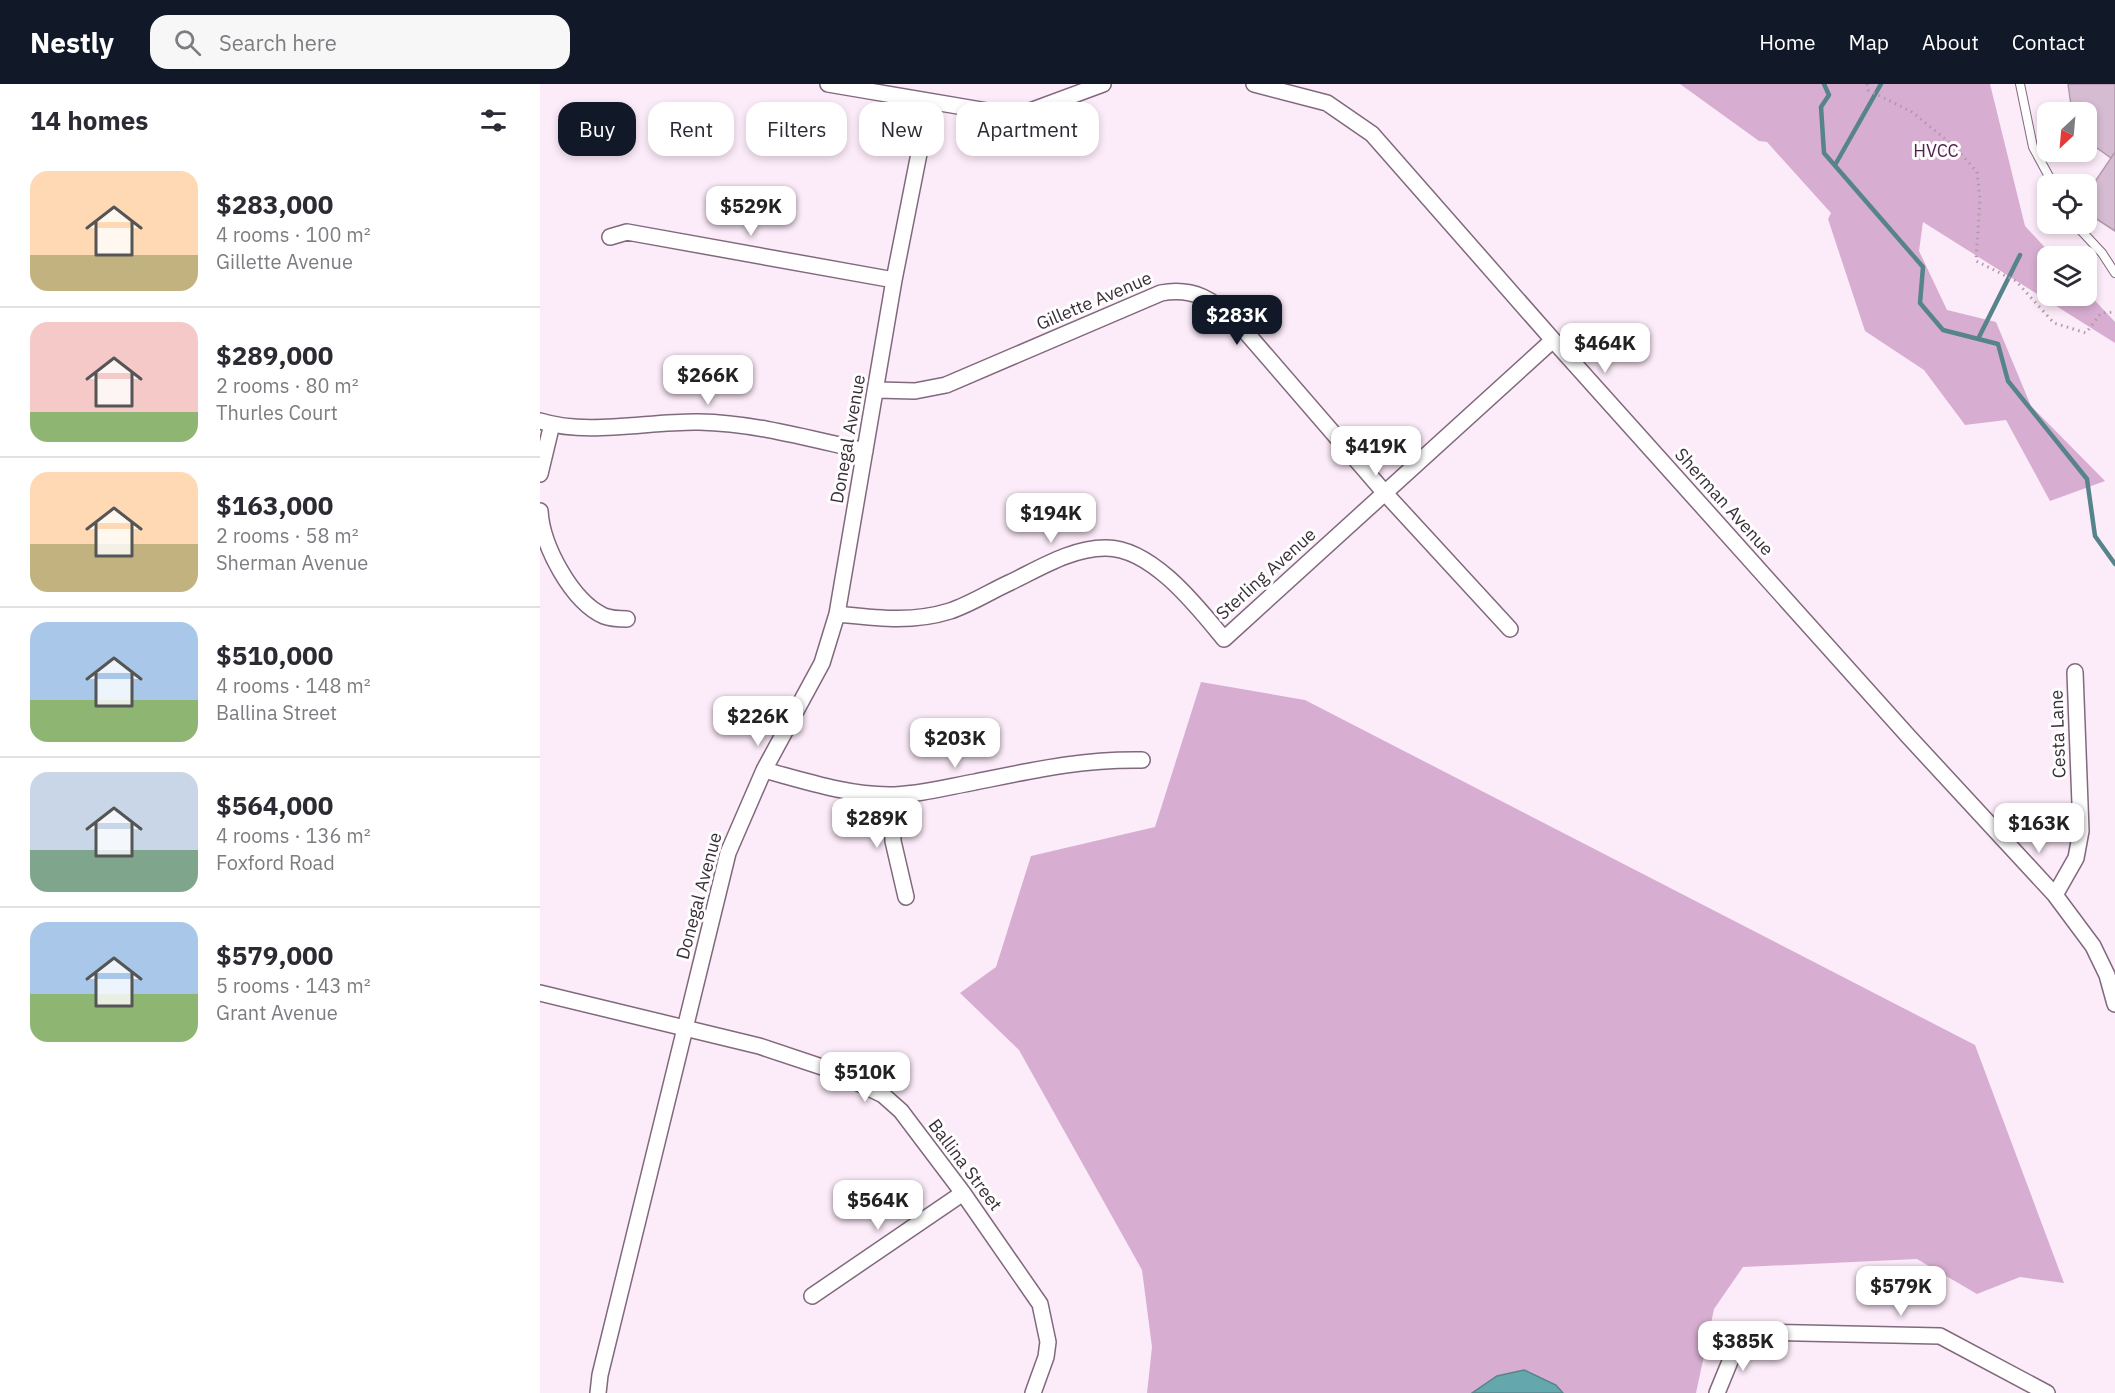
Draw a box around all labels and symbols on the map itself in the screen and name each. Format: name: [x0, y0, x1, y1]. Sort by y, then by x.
north arrow: [2037, 102, 2097, 162]
park label: HVCC: [1913, 139, 1959, 162]
pin: $529K: [709, 186, 793, 237]
street label: Gillette Avenue: [1033, 266, 1155, 335]
pin: $283K: [1195, 295, 1279, 346]
pin: $464K: [1563, 323, 1647, 374]
pin: $266K: [666, 355, 750, 406]
street label: Donegal Avenue: [825, 373, 870, 505]
pin: $419K: [1334, 426, 1418, 477]
street label: Sherman Avenue: [1670, 443, 1779, 560]
pin: $194K: [1009, 493, 1093, 544]
street label: Sterling Avenue: [1211, 523, 1321, 625]
street label: Cesta Lane: [2044, 689, 2071, 779]
pin: $226K: [716, 696, 800, 747]
pin: $203K: [913, 718, 997, 769]
pin: $289K: [835, 798, 919, 849]
pin: $163K: [1997, 803, 2081, 854]
street label: Donegal Avenue: [671, 830, 727, 962]
pin: $510K: [823, 1052, 907, 1103]
street label: Ballina Street: [923, 1114, 1007, 1215]
pin: $564K: [836, 1180, 920, 1231]
pin: $579K: [1859, 1266, 1943, 1317]
pin: $385K: [1701, 1321, 1785, 1372]

